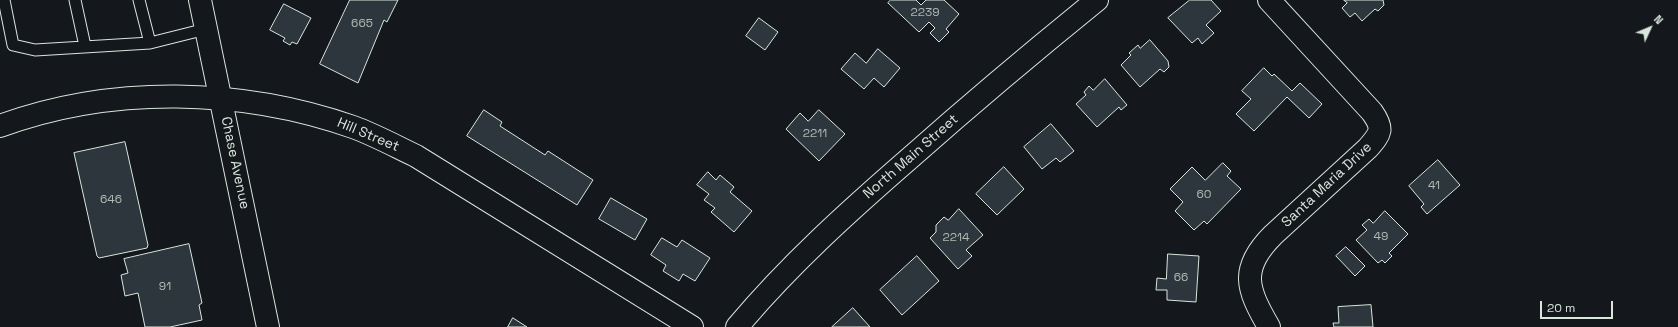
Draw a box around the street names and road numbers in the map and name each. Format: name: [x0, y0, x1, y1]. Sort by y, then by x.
street label: North Main Street: [860, 111, 962, 203]
street label: Hill Street: [334, 114, 402, 156]
street label: Chase Avenue: [217, 115, 253, 211]
street label: Santa Maria Drive: [1278, 139, 1376, 231]

